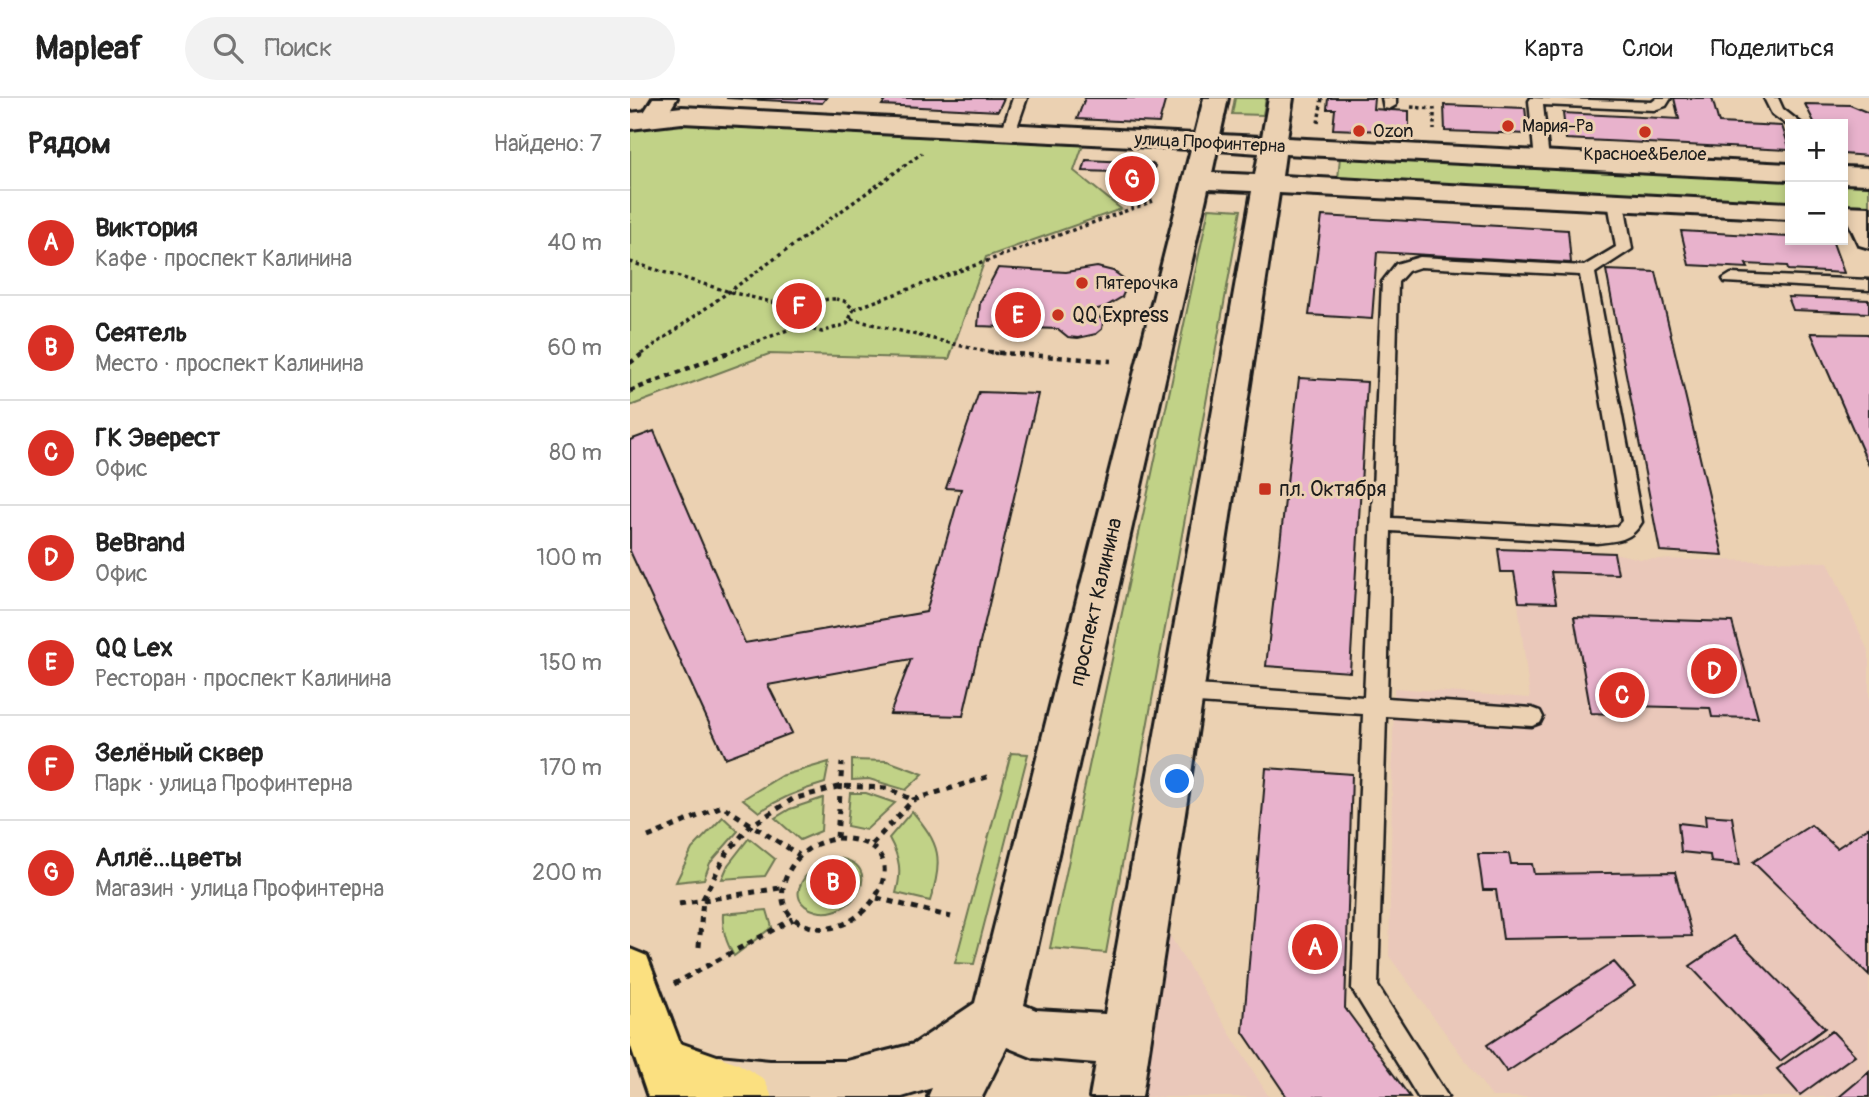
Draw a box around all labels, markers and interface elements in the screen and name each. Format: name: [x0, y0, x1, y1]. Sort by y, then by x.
search box: [185, 17, 675, 80]
text: Mapleaf: [35, 28, 143, 69]
icon: search: [209, 29, 247, 67]
text: Поиск: [265, 32, 332, 64]
text: Карта: [1524, 34, 1584, 63]
text: Слои: [1622, 34, 1673, 63]
text: Поделиться: [1711, 34, 1834, 63]
place label: Мария-Ра: [1522, 115, 1593, 138]
marker: Мария-Ра: [1500, 118, 1516, 134]
map controls: [1785, 119, 1848, 245]
button: +: [1785, 119, 1848, 182]
place label: Ozon: [1373, 120, 1413, 143]
marker: Ozon: [1351, 123, 1367, 139]
marker: Красное&Белое: [1637, 124, 1653, 140]
text: Рядом: [28, 125, 111, 162]
street label: улица Профинтерна: [1133, 128, 1286, 158]
text: Найдено: 7: [493, 129, 602, 158]
place label: Красное&Белое: [1584, 143, 1707, 166]
pin: G: [1109, 153, 1155, 205]
button: −: [1785, 182, 1848, 245]
text: Виктория: [95, 212, 198, 244]
text: A: [44, 228, 58, 257]
text: 40 m: [548, 228, 602, 257]
text: Кафе · проспект Калинина: [95, 244, 352, 273]
place label: Пятерочка: [1096, 272, 1178, 295]
marker: Пятерочка: [1074, 275, 1090, 291]
pin: F: [776, 280, 822, 332]
pin: E: [995, 289, 1041, 341]
place label: QQ Express: [1072, 302, 1169, 329]
marker: QQ Express: [1050, 307, 1066, 323]
text: Сеятель: [95, 317, 188, 349]
text: B: [44, 333, 58, 362]
text: 60 m: [547, 333, 602, 362]
text: Место · проспект Калинина: [95, 349, 364, 378]
text: ГК Эверест: [95, 422, 220, 454]
text: C: [44, 438, 58, 467]
text: 80 m: [549, 438, 602, 467]
text: Офис: [95, 454, 148, 483]
place label: пл. Октября: [1279, 476, 1386, 503]
marker: пл. Октября: [1257, 481, 1273, 497]
street label: проспект Калинина: [1064, 515, 1128, 689]
text: BeBrand: [95, 527, 185, 559]
text: D: [44, 543, 58, 572]
text: 100 m: [536, 543, 602, 572]
text: Офис: [95, 559, 148, 588]
text: QQ Lex: [95, 632, 173, 664]
pin: D: [1691, 645, 1737, 697]
text: E: [45, 648, 57, 677]
text: 150 m: [539, 648, 602, 677]
text: Ресторан · проспект Калинина: [95, 664, 391, 693]
pin: C: [1599, 669, 1645, 721]
text: Зелёный сквер: [95, 737, 263, 769]
text: F: [44, 753, 58, 782]
text: 170 m: [540, 753, 602, 782]
your location: [1160, 764, 1194, 798]
text: Парк · улица Профинтерна: [95, 769, 353, 798]
text: Аллё...цветы: [95, 842, 242, 874]
pin: B: [810, 856, 856, 908]
text: G: [43, 858, 59, 887]
text: 200 m: [532, 858, 602, 887]
text: Магазин · улица Профинтерна: [95, 874, 384, 903]
pin: A: [1292, 921, 1338, 973]

